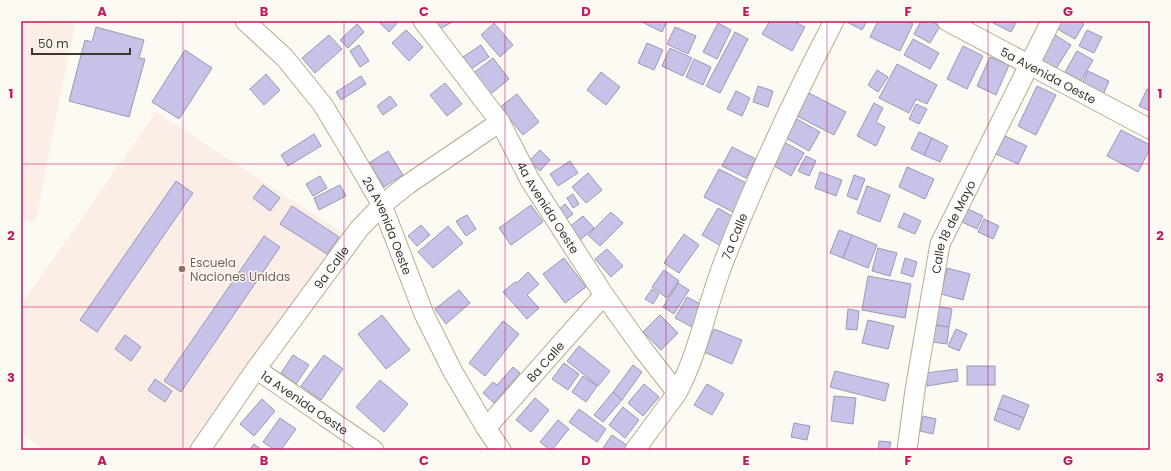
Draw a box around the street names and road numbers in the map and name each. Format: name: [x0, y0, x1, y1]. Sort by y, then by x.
street label: 5a Avenida Oeste: [998, 43, 1099, 107]
street label: 4a Avenida Oeste: [513, 158, 584, 257]
street label: 2a Avenida Oeste: [359, 173, 416, 277]
street label: Calle 18 de Mayo: [927, 177, 979, 275]
street label: 7a Calle: [717, 210, 751, 262]
street label: 9a Calle: [309, 242, 353, 292]
street label: 8a Calle: [522, 337, 568, 386]
street label: 1a Avenida Oeste: [258, 366, 352, 438]

